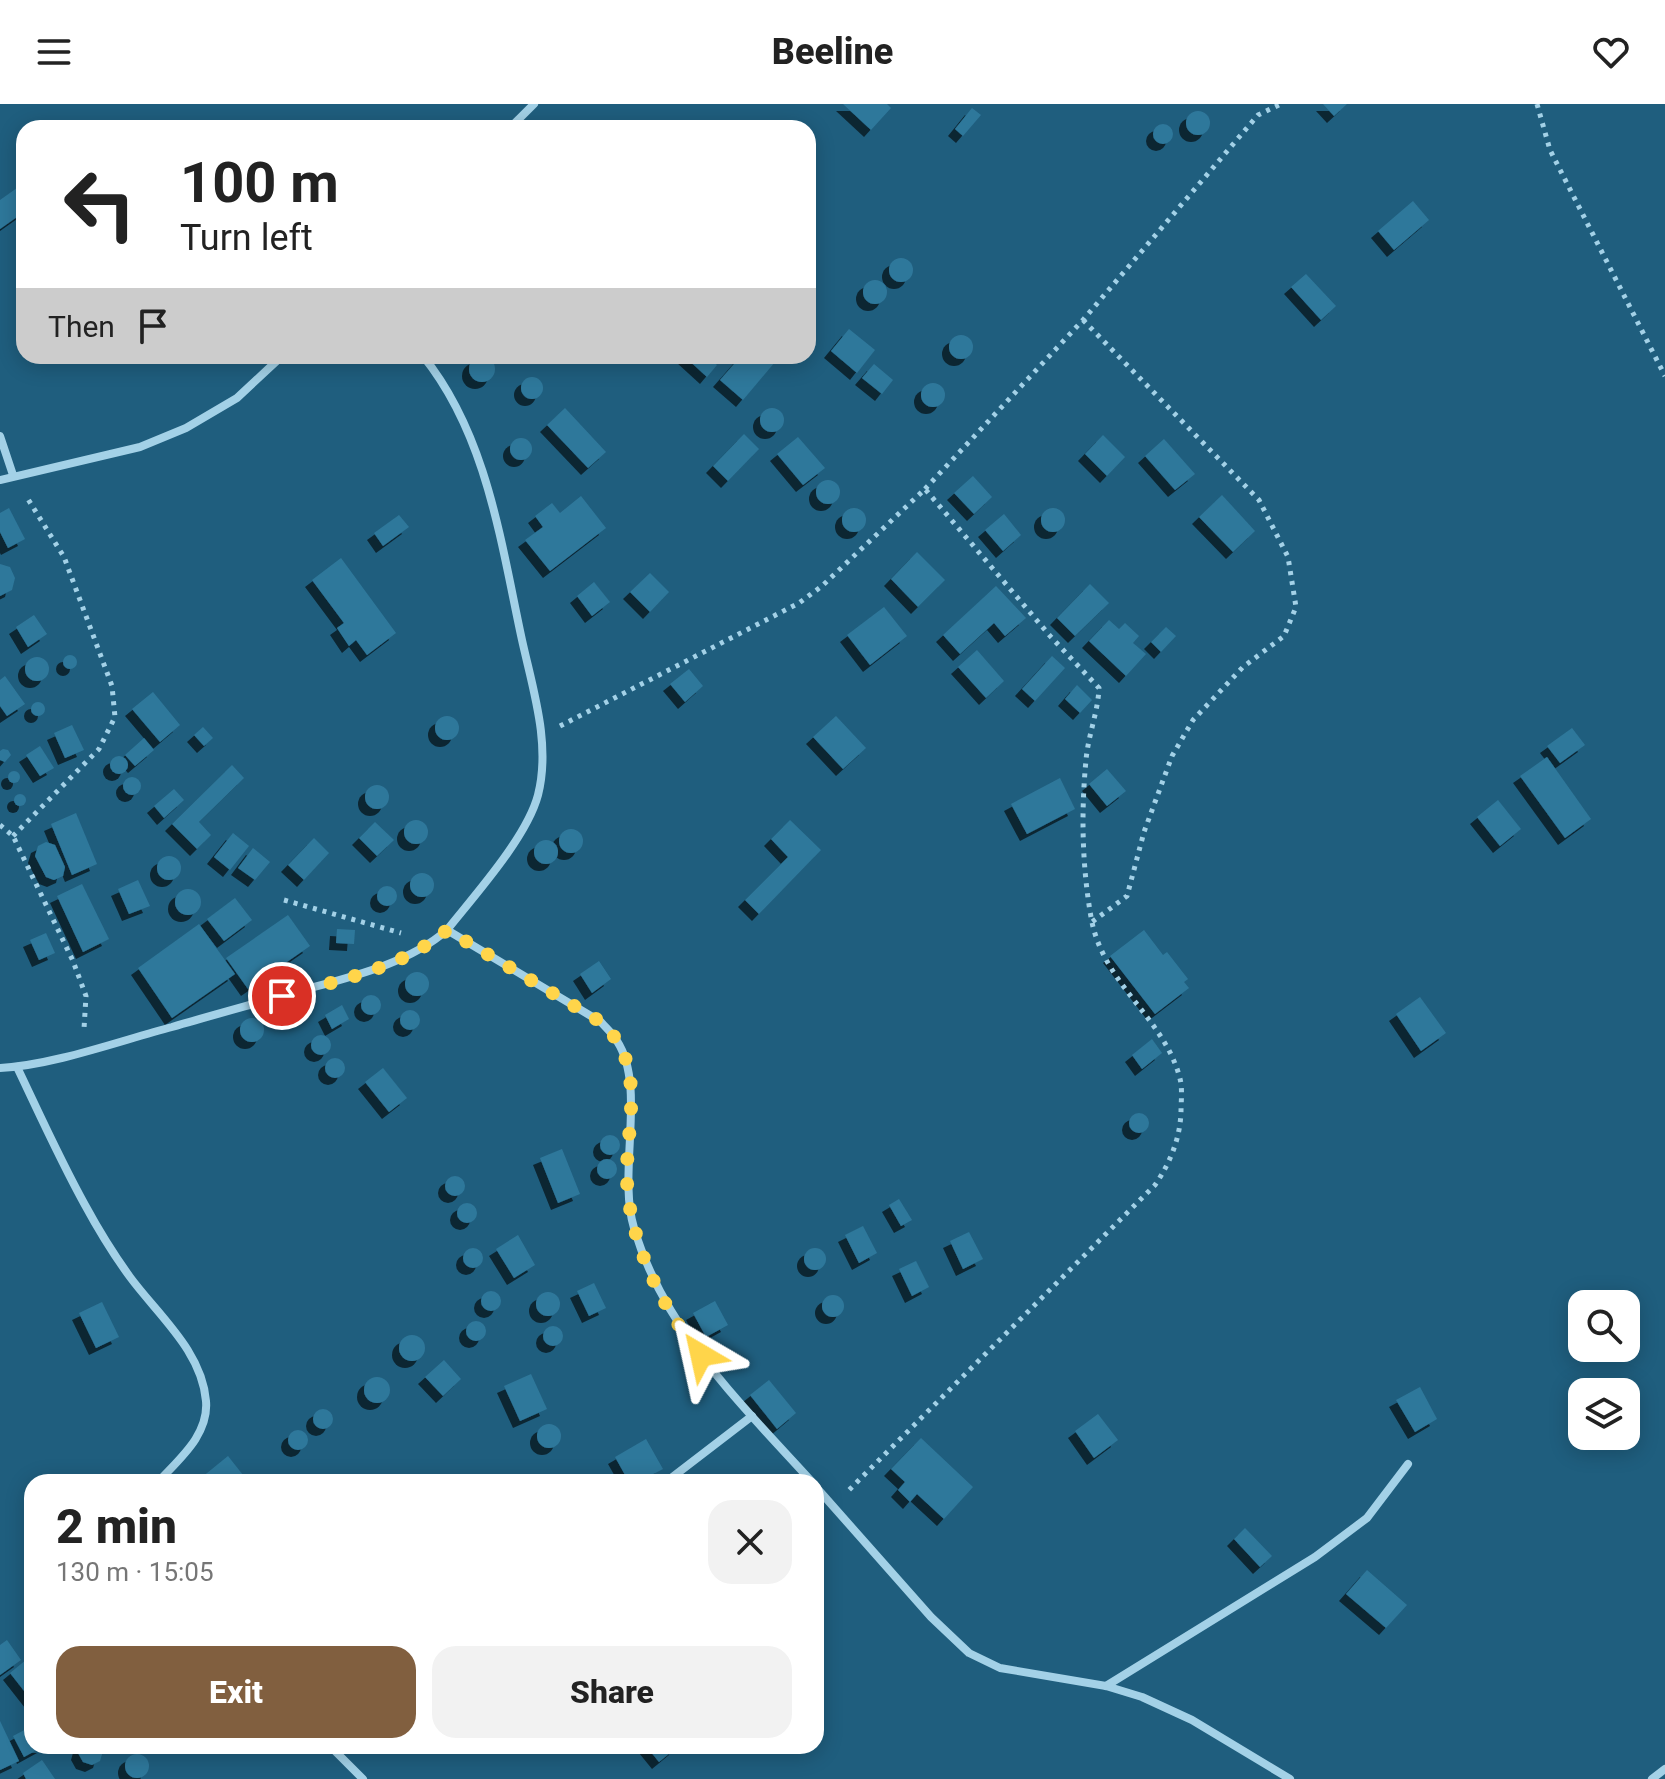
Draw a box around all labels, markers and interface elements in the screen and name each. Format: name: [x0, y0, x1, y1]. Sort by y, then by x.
icon: menu: [32, 30, 76, 74]
icon: heart: [1589, 30, 1633, 74]
text: Beeline: [772, 31, 893, 73]
text: 100 m: [180, 150, 339, 216]
icon: left: [48, 152, 152, 256]
text: Turn left: [180, 217, 313, 259]
icon: arrive: [131, 304, 175, 348]
text: Then: [48, 309, 115, 344]
pin: [248, 962, 316, 1030]
icon: arrive: [260, 974, 304, 1018]
map controls: [1568, 1290, 1640, 1450]
button: search: [1568, 1290, 1640, 1362]
position arrow: [659, 1313, 743, 1397]
button: layers: [1568, 1378, 1640, 1450]
text: 2 min: [56, 1498, 177, 1555]
button: close: [708, 1500, 792, 1584]
text: 130 m · 15:05: [56, 1557, 214, 1587]
button: Exit: [56, 1646, 416, 1738]
button: Share: [432, 1646, 792, 1738]

